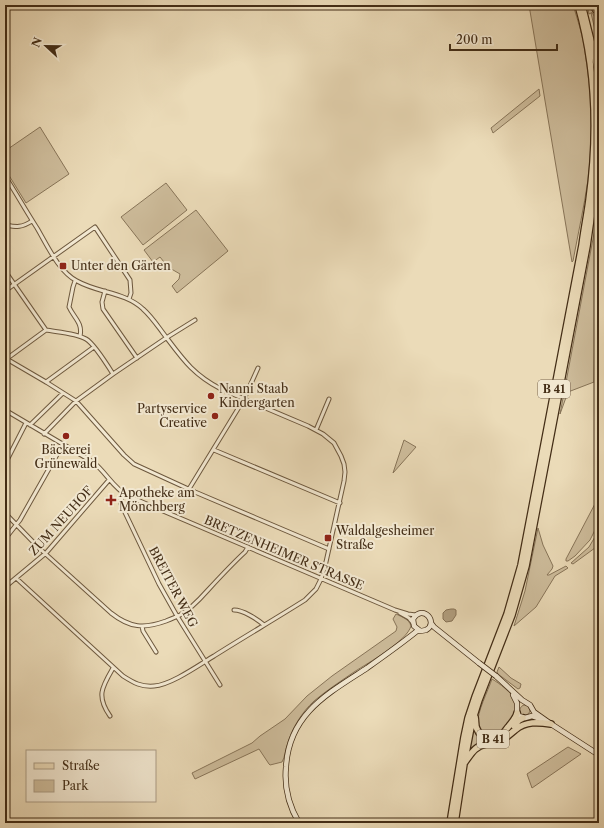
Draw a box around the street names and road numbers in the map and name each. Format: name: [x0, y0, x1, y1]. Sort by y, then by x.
road number: B 41: [538, 380, 570, 398]
street label: ZUM NEUHOF: [26, 483, 96, 558]
street label: BRETZENHEIMER STRASSE: [202, 512, 366, 593]
street label: BREITER WEG: [146, 544, 201, 630]
road number: B 41: [477, 730, 509, 748]

